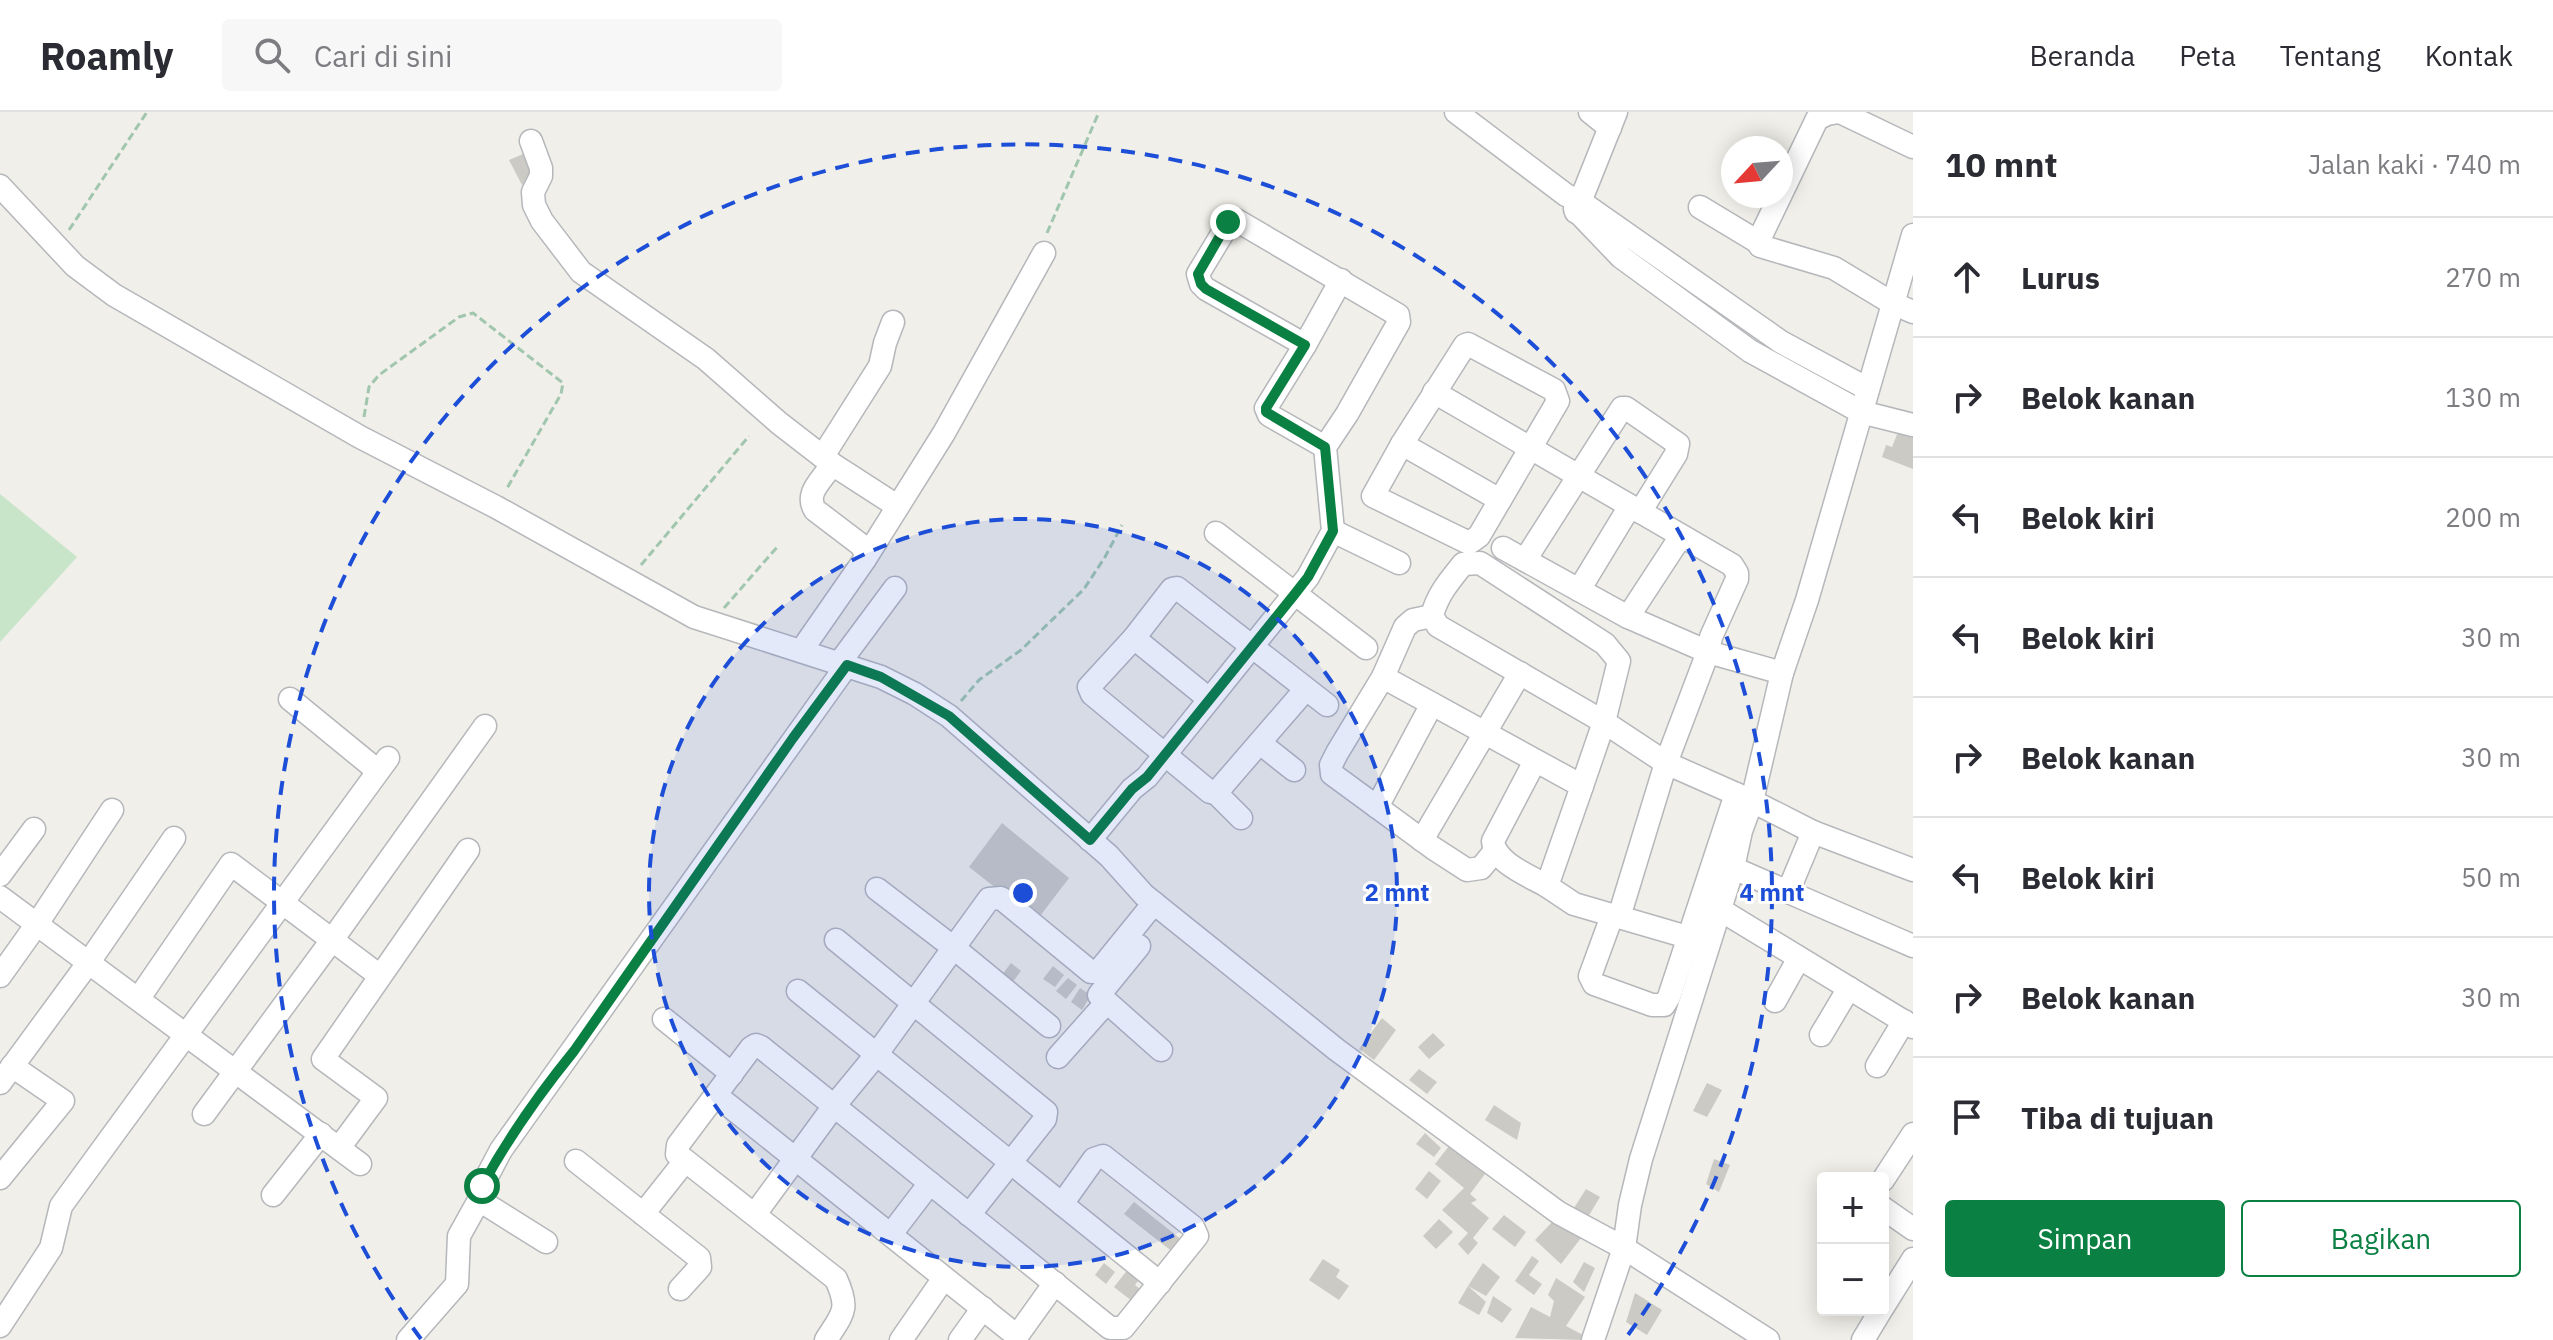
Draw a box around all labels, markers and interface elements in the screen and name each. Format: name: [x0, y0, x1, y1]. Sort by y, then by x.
search box: [222, 19, 782, 91]
text: Roamly: [40, 31, 174, 80]
icon: search: [250, 33, 294, 77]
text: Cari di sini: [314, 36, 453, 75]
text: Beranda: [2029, 37, 2135, 74]
text: Peta: [2179, 37, 2236, 74]
text: Tentang: [2280, 37, 2381, 74]
text: Kontak: [2425, 37, 2513, 74]
north arrow: [1721, 136, 1793, 208]
text: 10 mnt: [1945, 142, 2058, 186]
text: Jalan kaki · 740 m: [2308, 147, 2521, 181]
route end: [1210, 204, 1246, 240]
icon: ahead: [1945, 255, 1989, 299]
text: Lurus: [2021, 258, 2100, 297]
text: 270 m: [2445, 260, 2521, 294]
icon: right: [1945, 375, 1989, 419]
text: Belok kanan: [2021, 378, 2195, 417]
text: 130 m: [2445, 380, 2521, 414]
icon: left: [1945, 495, 1989, 539]
text: Belok kiri: [2021, 498, 2155, 537]
text: 200 m: [2445, 500, 2521, 534]
icon: left: [1945, 615, 1989, 659]
text: Belok kiri: [2021, 618, 2155, 657]
text: 30 m: [2461, 620, 2521, 654]
icon: right: [1945, 735, 1989, 779]
text: Belok kanan: [2021, 738, 2195, 777]
text: 30 m: [2461, 740, 2521, 774]
icon: left: [1945, 855, 1989, 899]
text: Belok kiri: [2021, 858, 2155, 897]
text: 50 m: [2461, 860, 2521, 894]
text: 2 mnt: [1364, 876, 1430, 908]
text: 4 mnt: [1739, 876, 1805, 908]
centre of rings: [1009, 879, 1037, 907]
icon: right: [1945, 975, 1989, 1019]
text: Belok kanan: [2021, 978, 2195, 1017]
text: 30 m: [2461, 980, 2521, 1014]
icon: arrive: [1945, 1095, 1989, 1139]
text: Tiba di tujuan: [2021, 1098, 2214, 1137]
route start: [464, 1168, 500, 1204]
map controls: [1817, 1172, 1889, 1316]
button: +: [1817, 1172, 1889, 1244]
button: Simpan: [1945, 1200, 2225, 1277]
button: Bagikan: [2241, 1200, 2521, 1277]
button: −: [1817, 1244, 1889, 1316]

